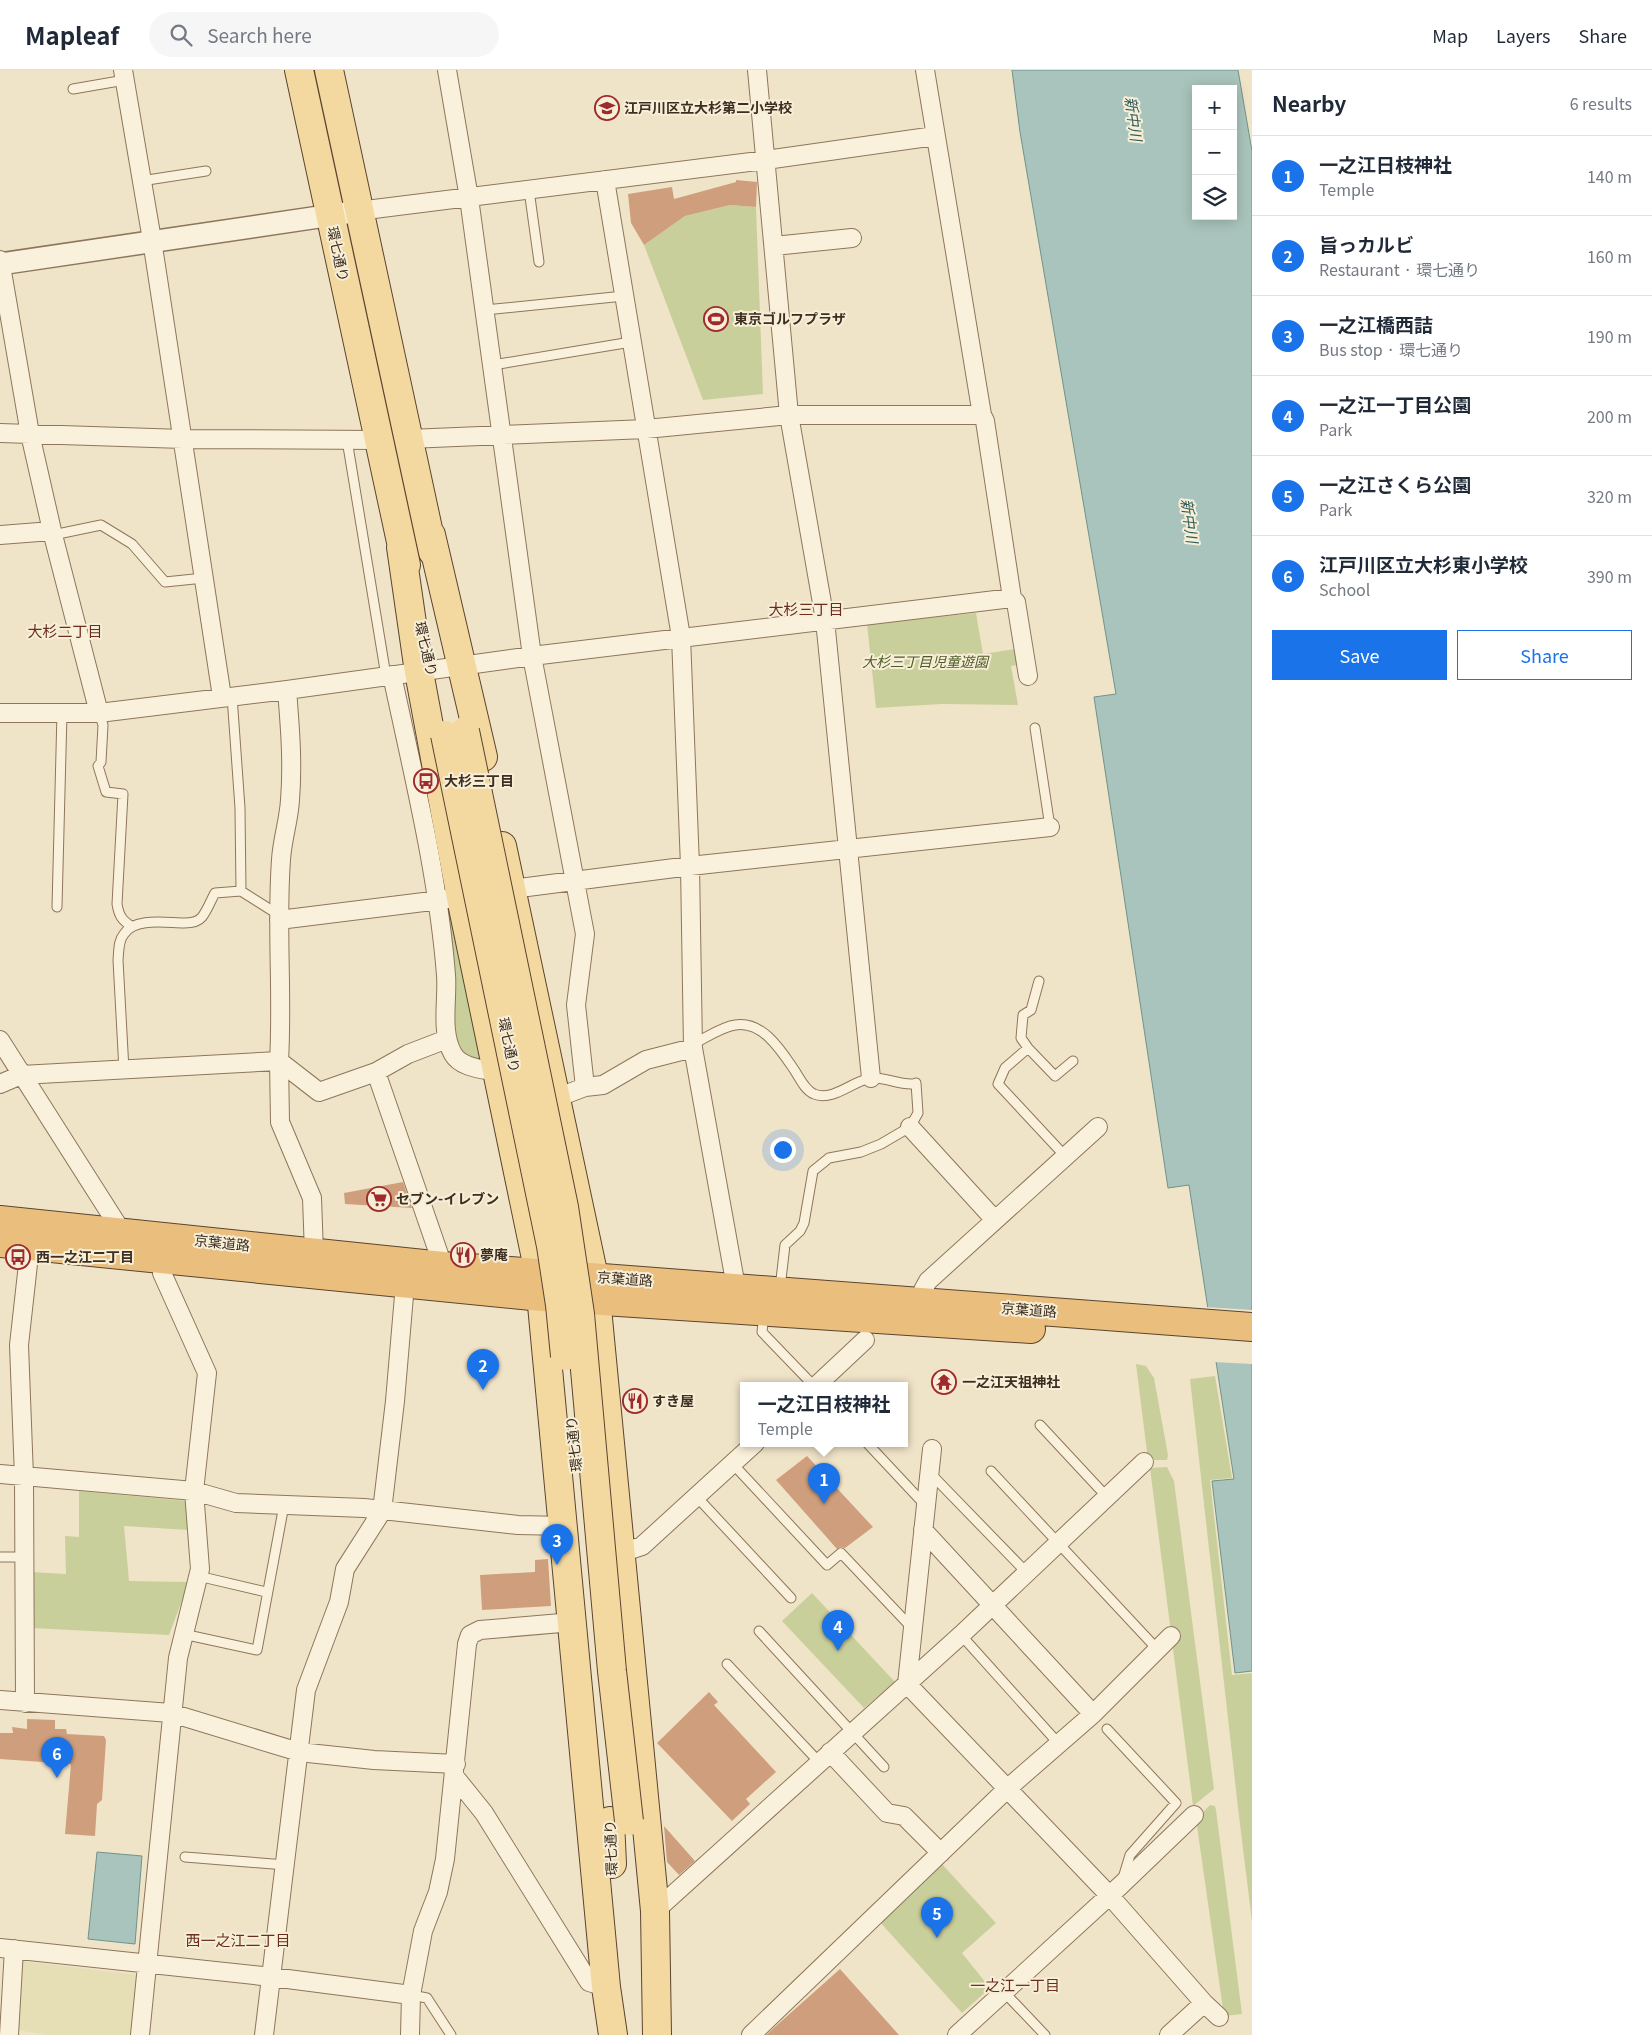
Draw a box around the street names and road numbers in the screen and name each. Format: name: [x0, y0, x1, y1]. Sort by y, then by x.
street label: 環七通り: [323, 224, 355, 283]
street label: 環七通り: [411, 619, 443, 678]
street label: 環七通り: [494, 1015, 526, 1074]
street label: 京葉道路: [193, 1229, 251, 1255]
street label: 京葉道路: [596, 1266, 654, 1290]
street label: 京葉道路: [1000, 1297, 1058, 1321]
street label: 環七通り: [560, 1415, 586, 1473]
street label: 環七通り: [599, 1820, 621, 1876]

